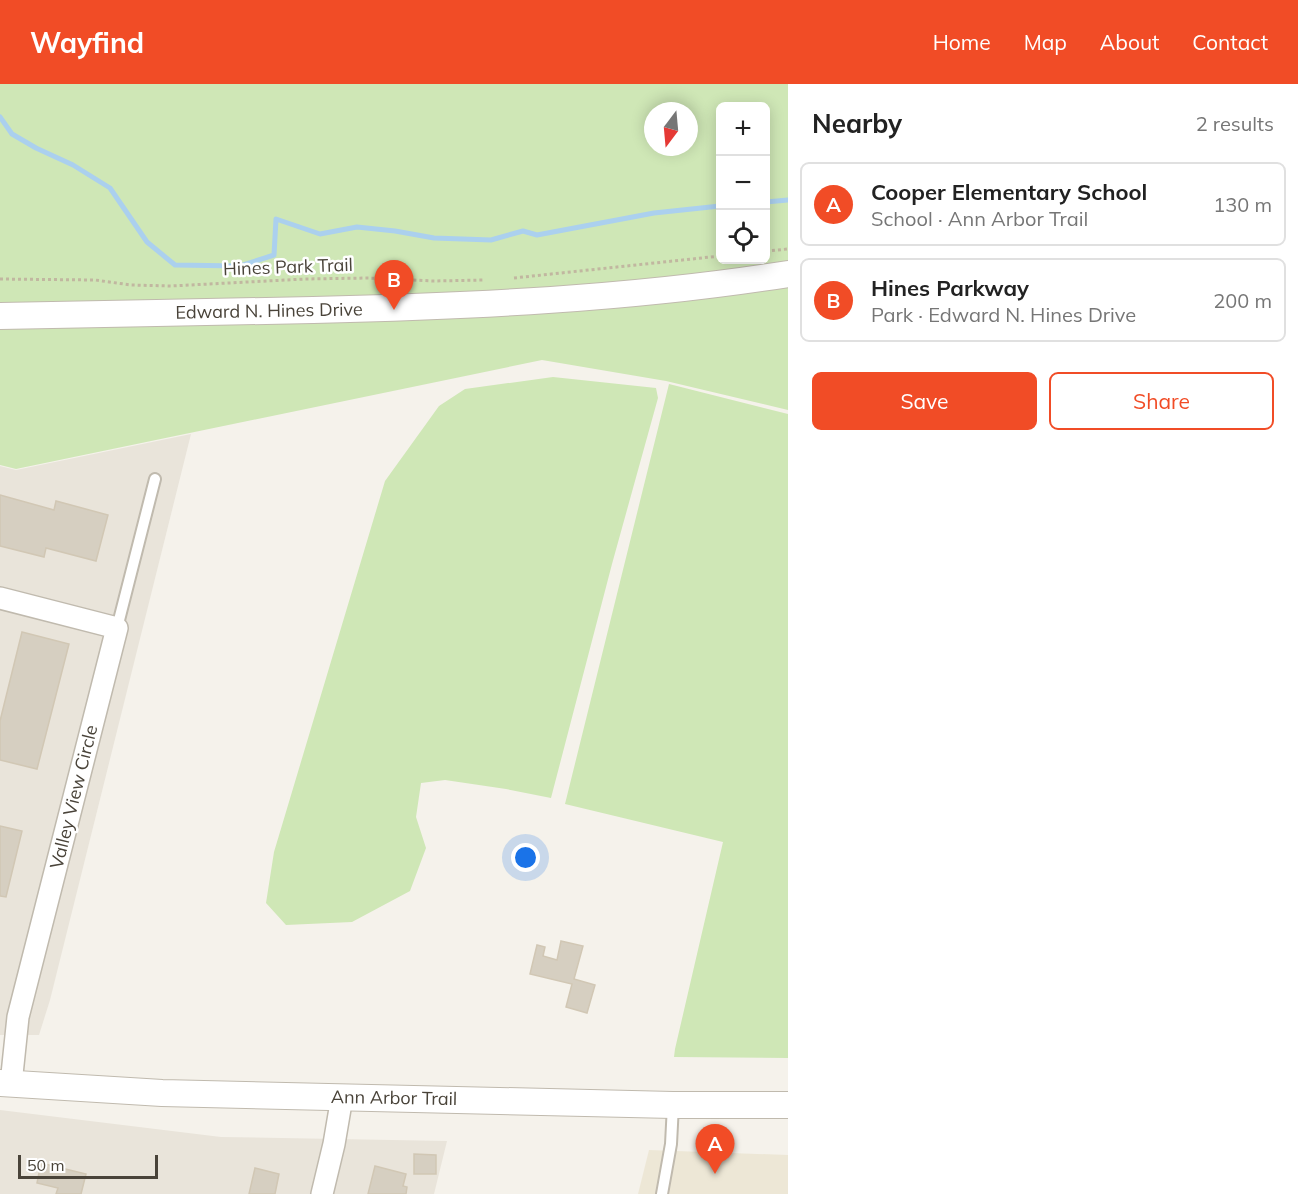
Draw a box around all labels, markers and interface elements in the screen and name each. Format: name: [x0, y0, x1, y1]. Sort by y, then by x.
text: Wayfind: [30, 25, 144, 60]
text: Home: [933, 29, 991, 55]
text: Map: [1024, 29, 1067, 55]
text: About: [1100, 29, 1159, 55]
text: Contact: [1192, 29, 1268, 55]
north arrow: [644, 102, 698, 156]
map controls: [716, 102, 770, 264]
button: +: [716, 102, 770, 156]
text: Nearby: [812, 107, 902, 140]
text: 2 results: [1196, 111, 1274, 136]
button: −: [716, 156, 770, 210]
text: Cooper Elementary School: [871, 178, 1147, 206]
text: A: [826, 192, 841, 217]
text: 130 m: [1213, 192, 1272, 217]
text: School · Ann Arbor Trail: [871, 206, 1088, 231]
button: locate: [716, 210, 770, 264]
street label: Hines Park Trail: [223, 253, 353, 280]
pin: B: [374, 260, 414, 310]
text: Hines Parkway: [871, 274, 1029, 302]
text: B: [827, 288, 840, 313]
text: 200 m: [1213, 288, 1272, 313]
street label: Edward N. Hines Drive: [175, 297, 363, 324]
text: Park · Edward N. Hines Drive: [871, 302, 1136, 327]
button: Save: [812, 372, 1037, 430]
button: Share: [1049, 372, 1274, 430]
street label: Valley View Circle: [44, 722, 103, 871]
your location: [511, 843, 540, 872]
street label: Ann Arbor Trail: [331, 1085, 457, 1110]
pin: A: [696, 1124, 734, 1174]
scale bar: [18, 1152, 158, 1180]
text: 50 m: [27, 1155, 64, 1175]

